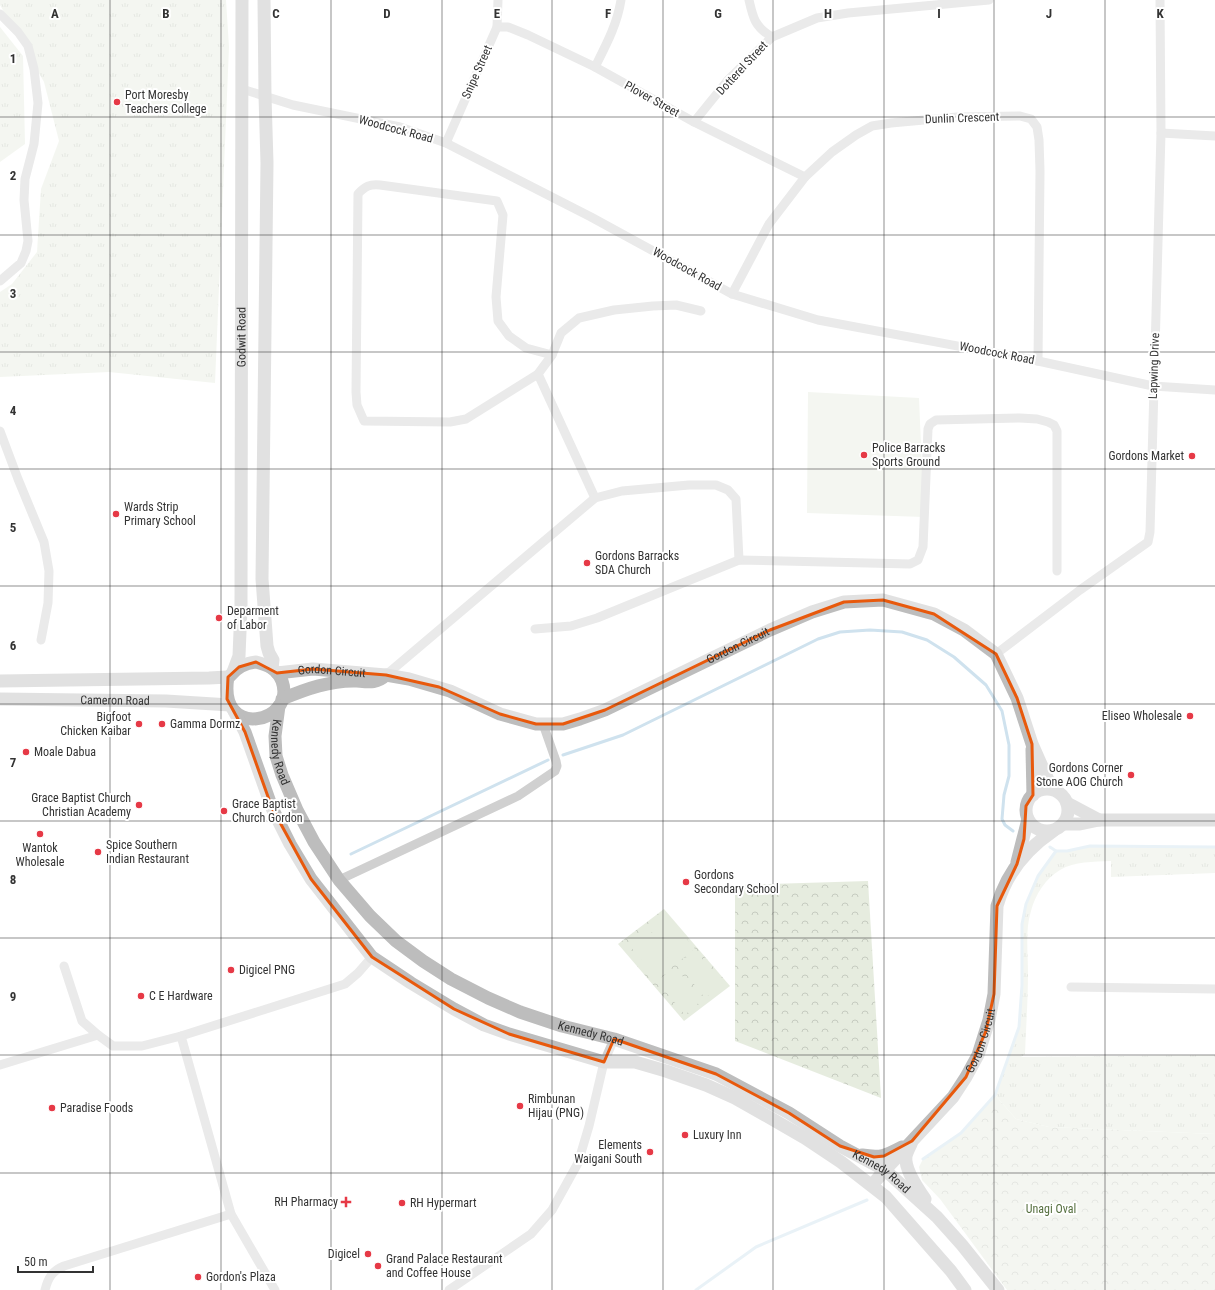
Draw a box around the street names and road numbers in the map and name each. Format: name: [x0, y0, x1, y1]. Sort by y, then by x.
street label: Dotterel Street: [714, 38, 771, 98]
street label: Snipe Street: [459, 43, 495, 101]
street label: Plover Street: [622, 78, 682, 120]
street label: Dunlin Crescent: [925, 110, 1000, 126]
street label: Woodcock Road: [357, 112, 435, 146]
street label: Woodcock Road: [650, 244, 724, 294]
street label: Godwit Road: [234, 307, 248, 367]
street label: Lapwing Drive: [1146, 332, 1162, 399]
street label: Woodcock Road: [958, 339, 1036, 367]
street label: Gordon Circuit: [704, 624, 772, 667]
street label: Gordon Circuit: [297, 662, 367, 680]
street label: Cameron Road: [80, 693, 150, 708]
street label: Kennedy Road: [268, 718, 293, 787]
street label: Gordon Circuit: [962, 1007, 998, 1076]
street label: Kennedy Road: [556, 1018, 625, 1049]
street label: Kennedy Road: [850, 1147, 913, 1196]

